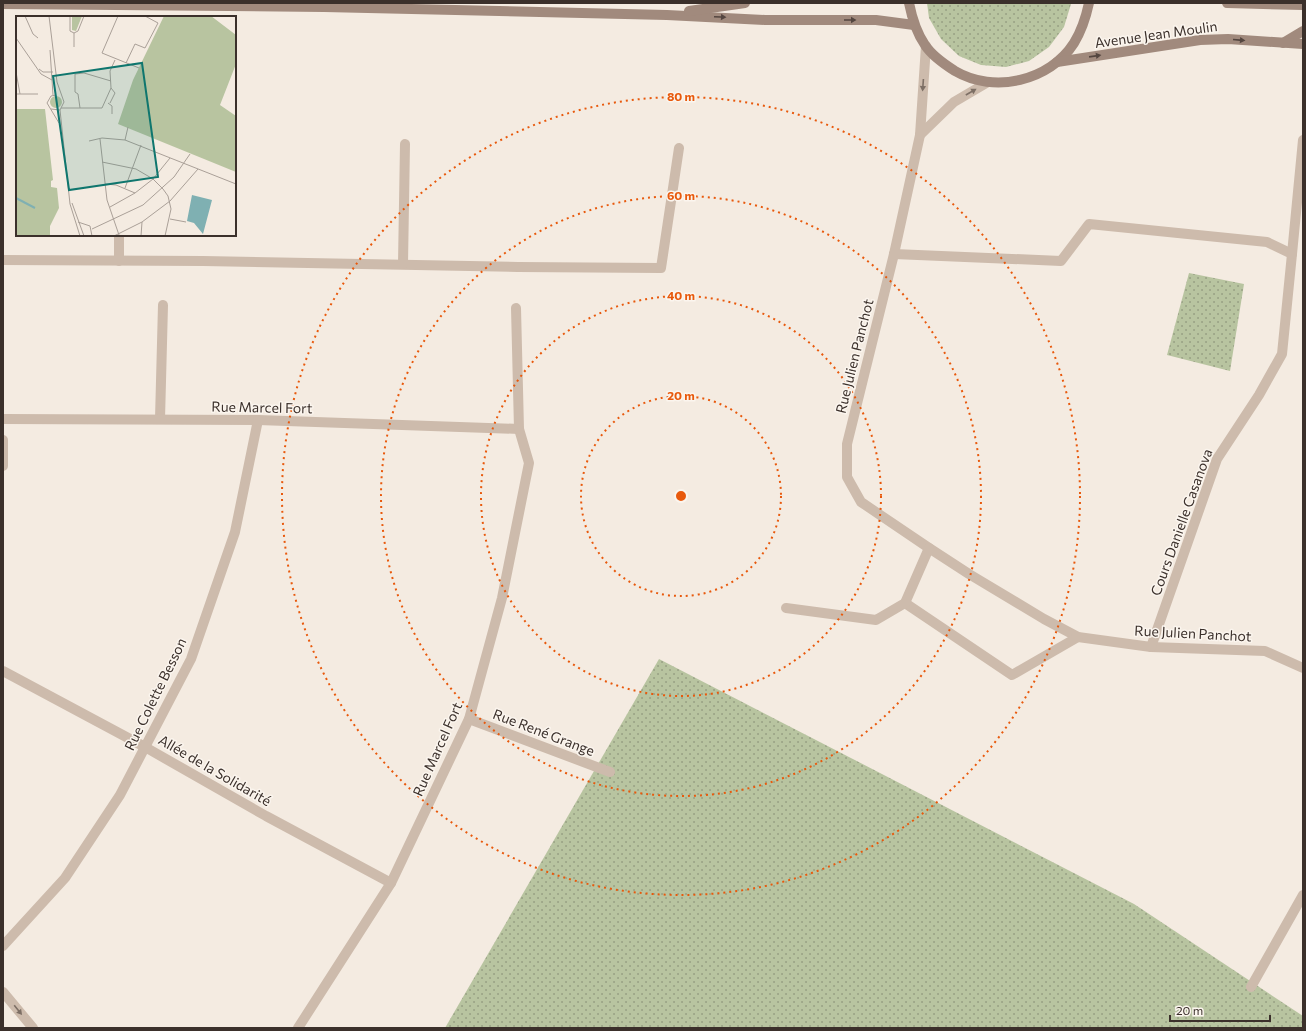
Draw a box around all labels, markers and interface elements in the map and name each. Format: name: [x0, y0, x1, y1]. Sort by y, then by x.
one-way arrow: [714, 14, 726, 21]
inset map: [16, 16, 236, 236]
one-way arrow: [844, 17, 857, 23]
street label: Avenue Jean Moulin: [1094, 17, 1218, 51]
one-way arrow: [1233, 36, 1245, 43]
one-way arrow: [1089, 53, 1101, 59]
one-way arrow: [920, 79, 927, 91]
text: 80 m: [667, 89, 695, 103]
one-way arrow: [965, 89, 977, 96]
text: 60 m: [667, 188, 695, 202]
text: 40 m: [667, 288, 695, 302]
street label: Rue Julien Panchot: [832, 297, 877, 415]
text: 20 m: [667, 388, 695, 402]
street label: Rue Marcel Fort: [211, 398, 313, 416]
street label: Cours Danielle Casanova: [1146, 446, 1216, 598]
centre of rings: [674, 489, 688, 503]
street label: Rue Julien Panchot: [1134, 621, 1252, 645]
street label: Rue Colette Besson: [120, 635, 190, 753]
street label: Rue Marcel Fort: [409, 699, 465, 799]
street label: Rue René Grange: [491, 705, 597, 759]
street label: Allée de la Solidarité: [156, 731, 274, 809]
scale bar: [1170, 997, 1270, 1023]
text: 20 m: [1176, 1003, 1203, 1017]
one-way arrow: [13, 1005, 22, 1015]

